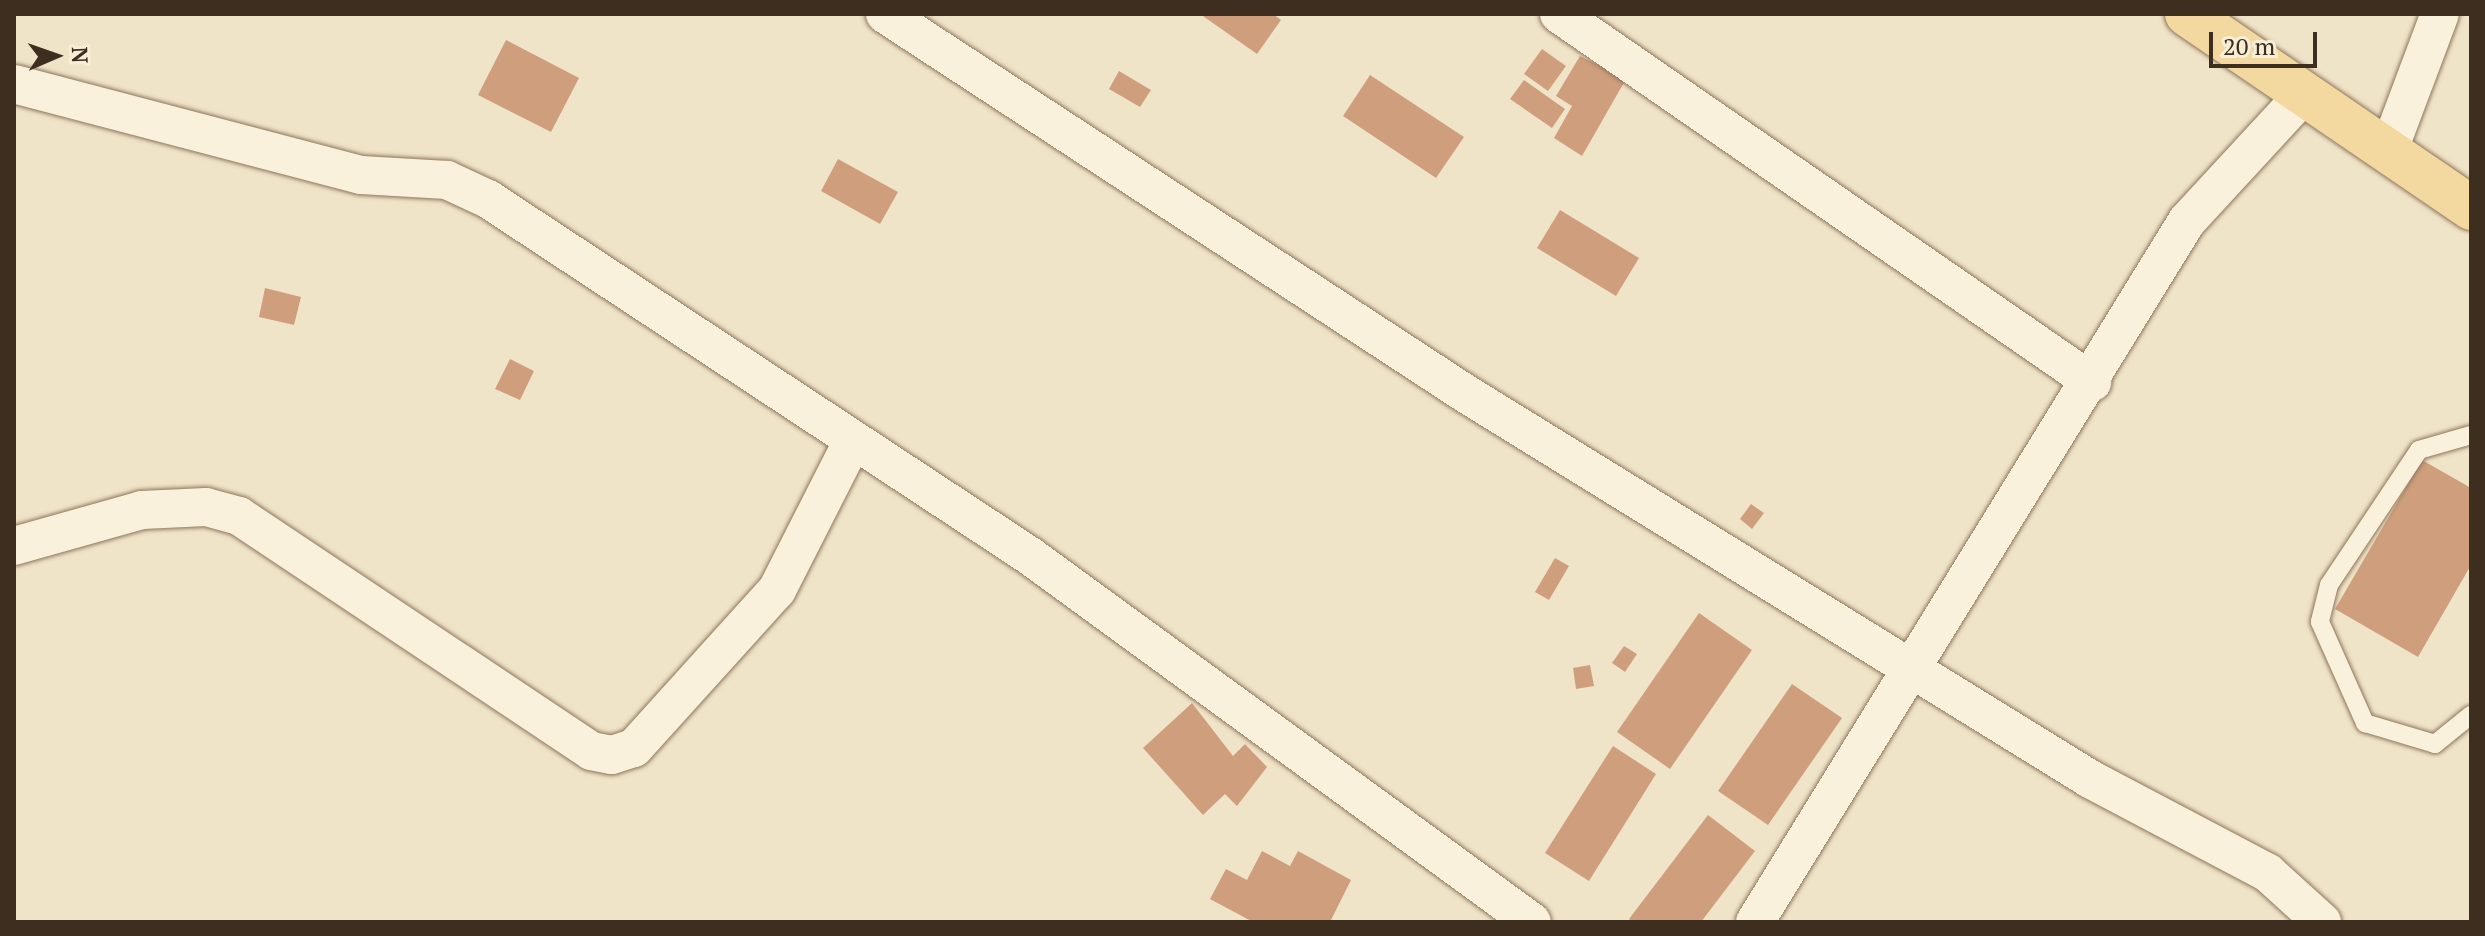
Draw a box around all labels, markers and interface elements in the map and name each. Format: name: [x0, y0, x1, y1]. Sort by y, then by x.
north arrow: [16, 16, 96, 96]
scale bar: [2213, 16, 2321, 66]
text: 20 m: [2223, 30, 2275, 62]
text: N: [66, 46, 95, 64]

